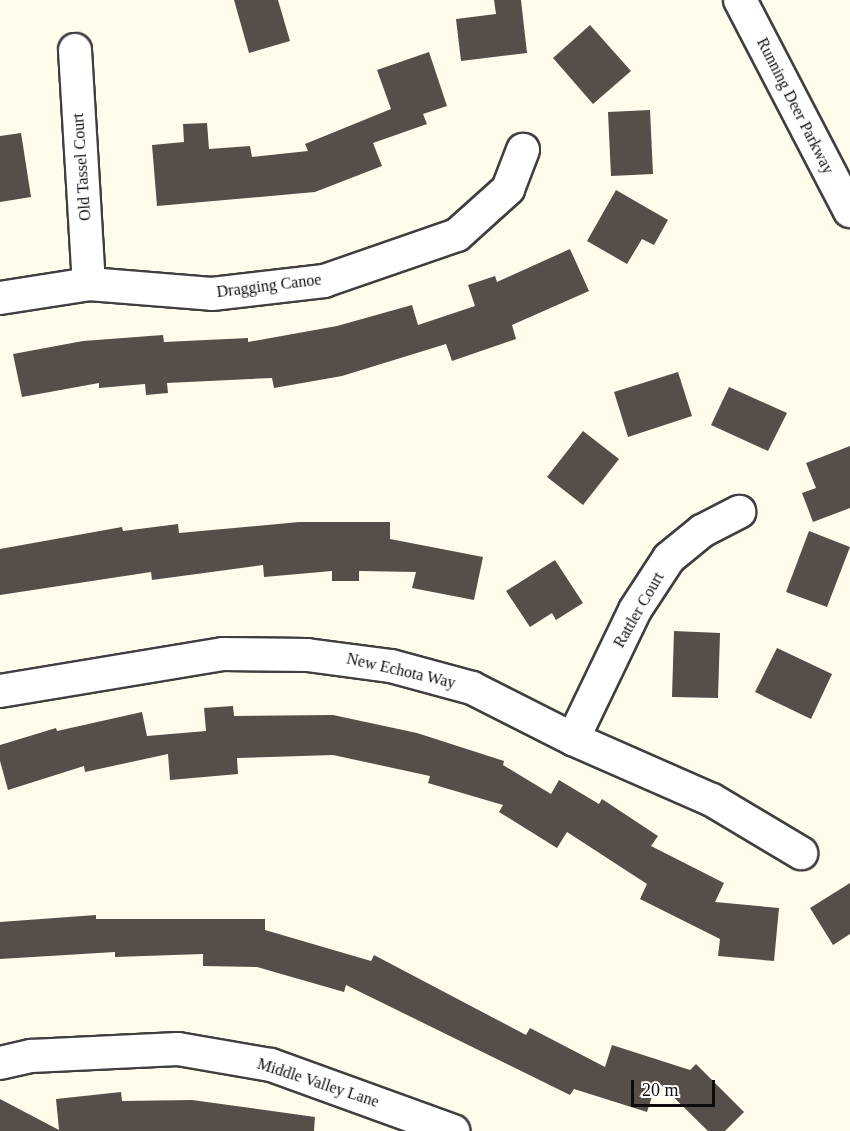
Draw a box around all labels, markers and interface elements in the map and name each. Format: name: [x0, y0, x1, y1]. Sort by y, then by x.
street label: Running Deer Parkway: [752, 35, 838, 177]
street label: Old Tassel Court: [69, 112, 95, 222]
street label: Dragging Canoe: [216, 270, 322, 302]
street label: Rattler Court: [610, 569, 668, 651]
street label: New Echota Way: [344, 649, 458, 693]
street label: Middle Valley Lane: [255, 1054, 381, 1112]
scale bar: [634, 1068, 718, 1106]
text: 20 m: [642, 1080, 679, 1100]

